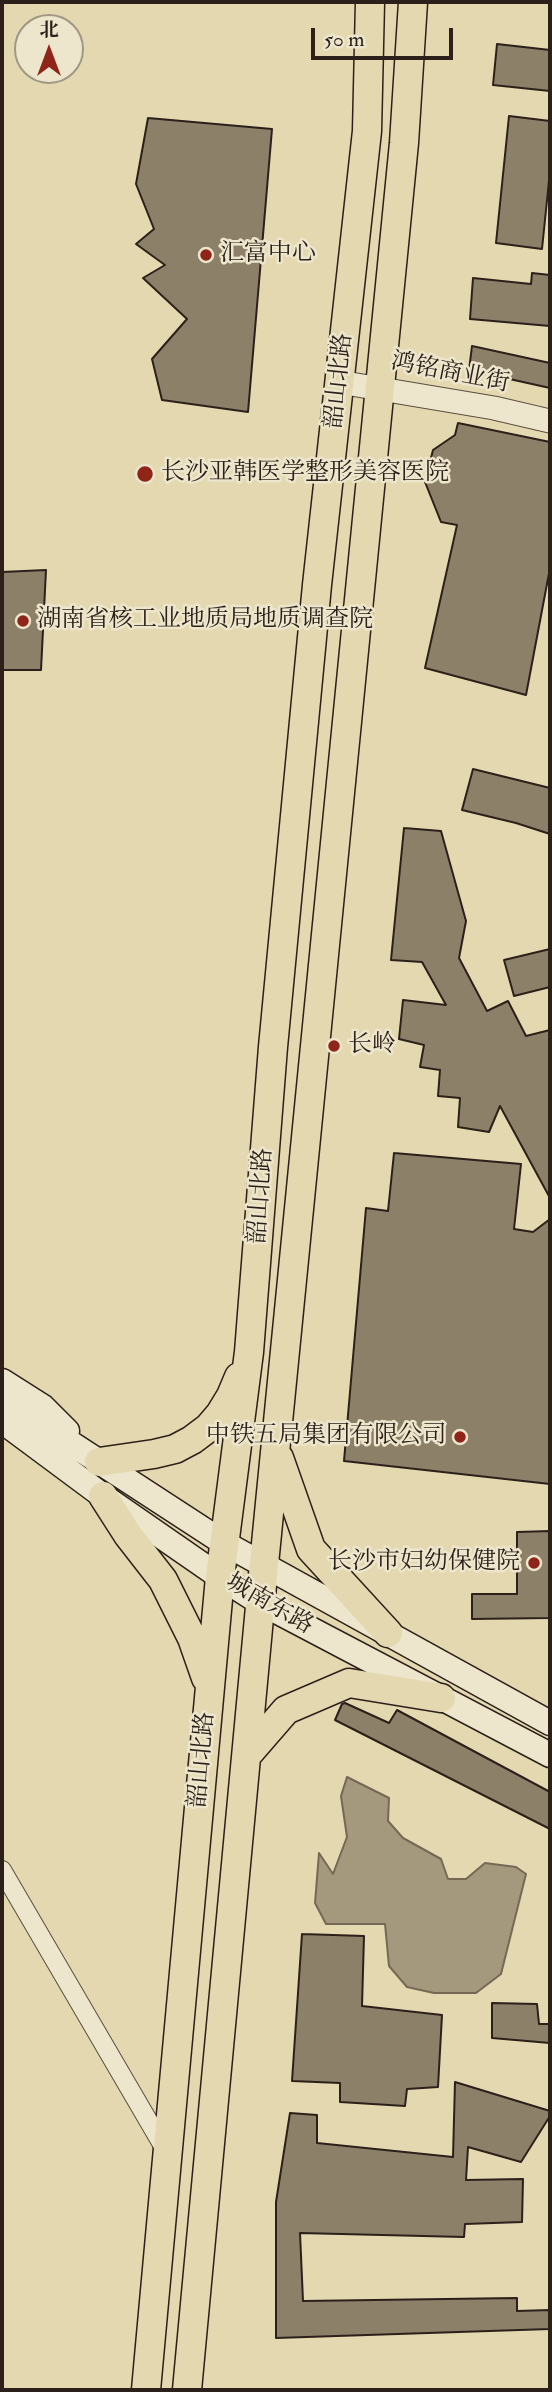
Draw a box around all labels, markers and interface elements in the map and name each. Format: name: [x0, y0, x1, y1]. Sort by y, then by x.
north arrow: [14, 14, 84, 84]
scale bar: [314, 14, 456, 58]
text: 北: [39, 18, 59, 42]
text: 50 m: [324, 26, 365, 53]
place label: 汇富中心: [220, 241, 316, 269]
marker: 汇富中心: [198, 247, 214, 263]
street label: 韶山北路: [321, 332, 359, 430]
street label: 鸿铭商业街: [388, 348, 512, 400]
place label: 长沙亚韩医学整形美容医院: [161, 460, 449, 488]
marker: 长沙亚韩医学整形美容医院: [135, 464, 155, 484]
place label: 湖南省核工业地质局地质调查院: [37, 607, 373, 635]
marker: 湖南省核工业地质局地质调查院: [15, 613, 31, 629]
place label: 长岭: [348, 1032, 396, 1060]
marker: 长岭: [326, 1038, 342, 1054]
street label: 韶山北路: [244, 1147, 280, 1245]
place label: 中铁五局集团有限公司: [206, 1423, 446, 1451]
marker: 中铁五局集团有限公司: [452, 1429, 468, 1445]
place label: 长沙市妇幼保健院: [328, 1549, 520, 1577]
marker: 长沙市妇幼保健院: [526, 1555, 542, 1571]
street label: 城南东路: [220, 1569, 318, 1641]
street label: 韶山北路: [184, 1711, 222, 1809]

